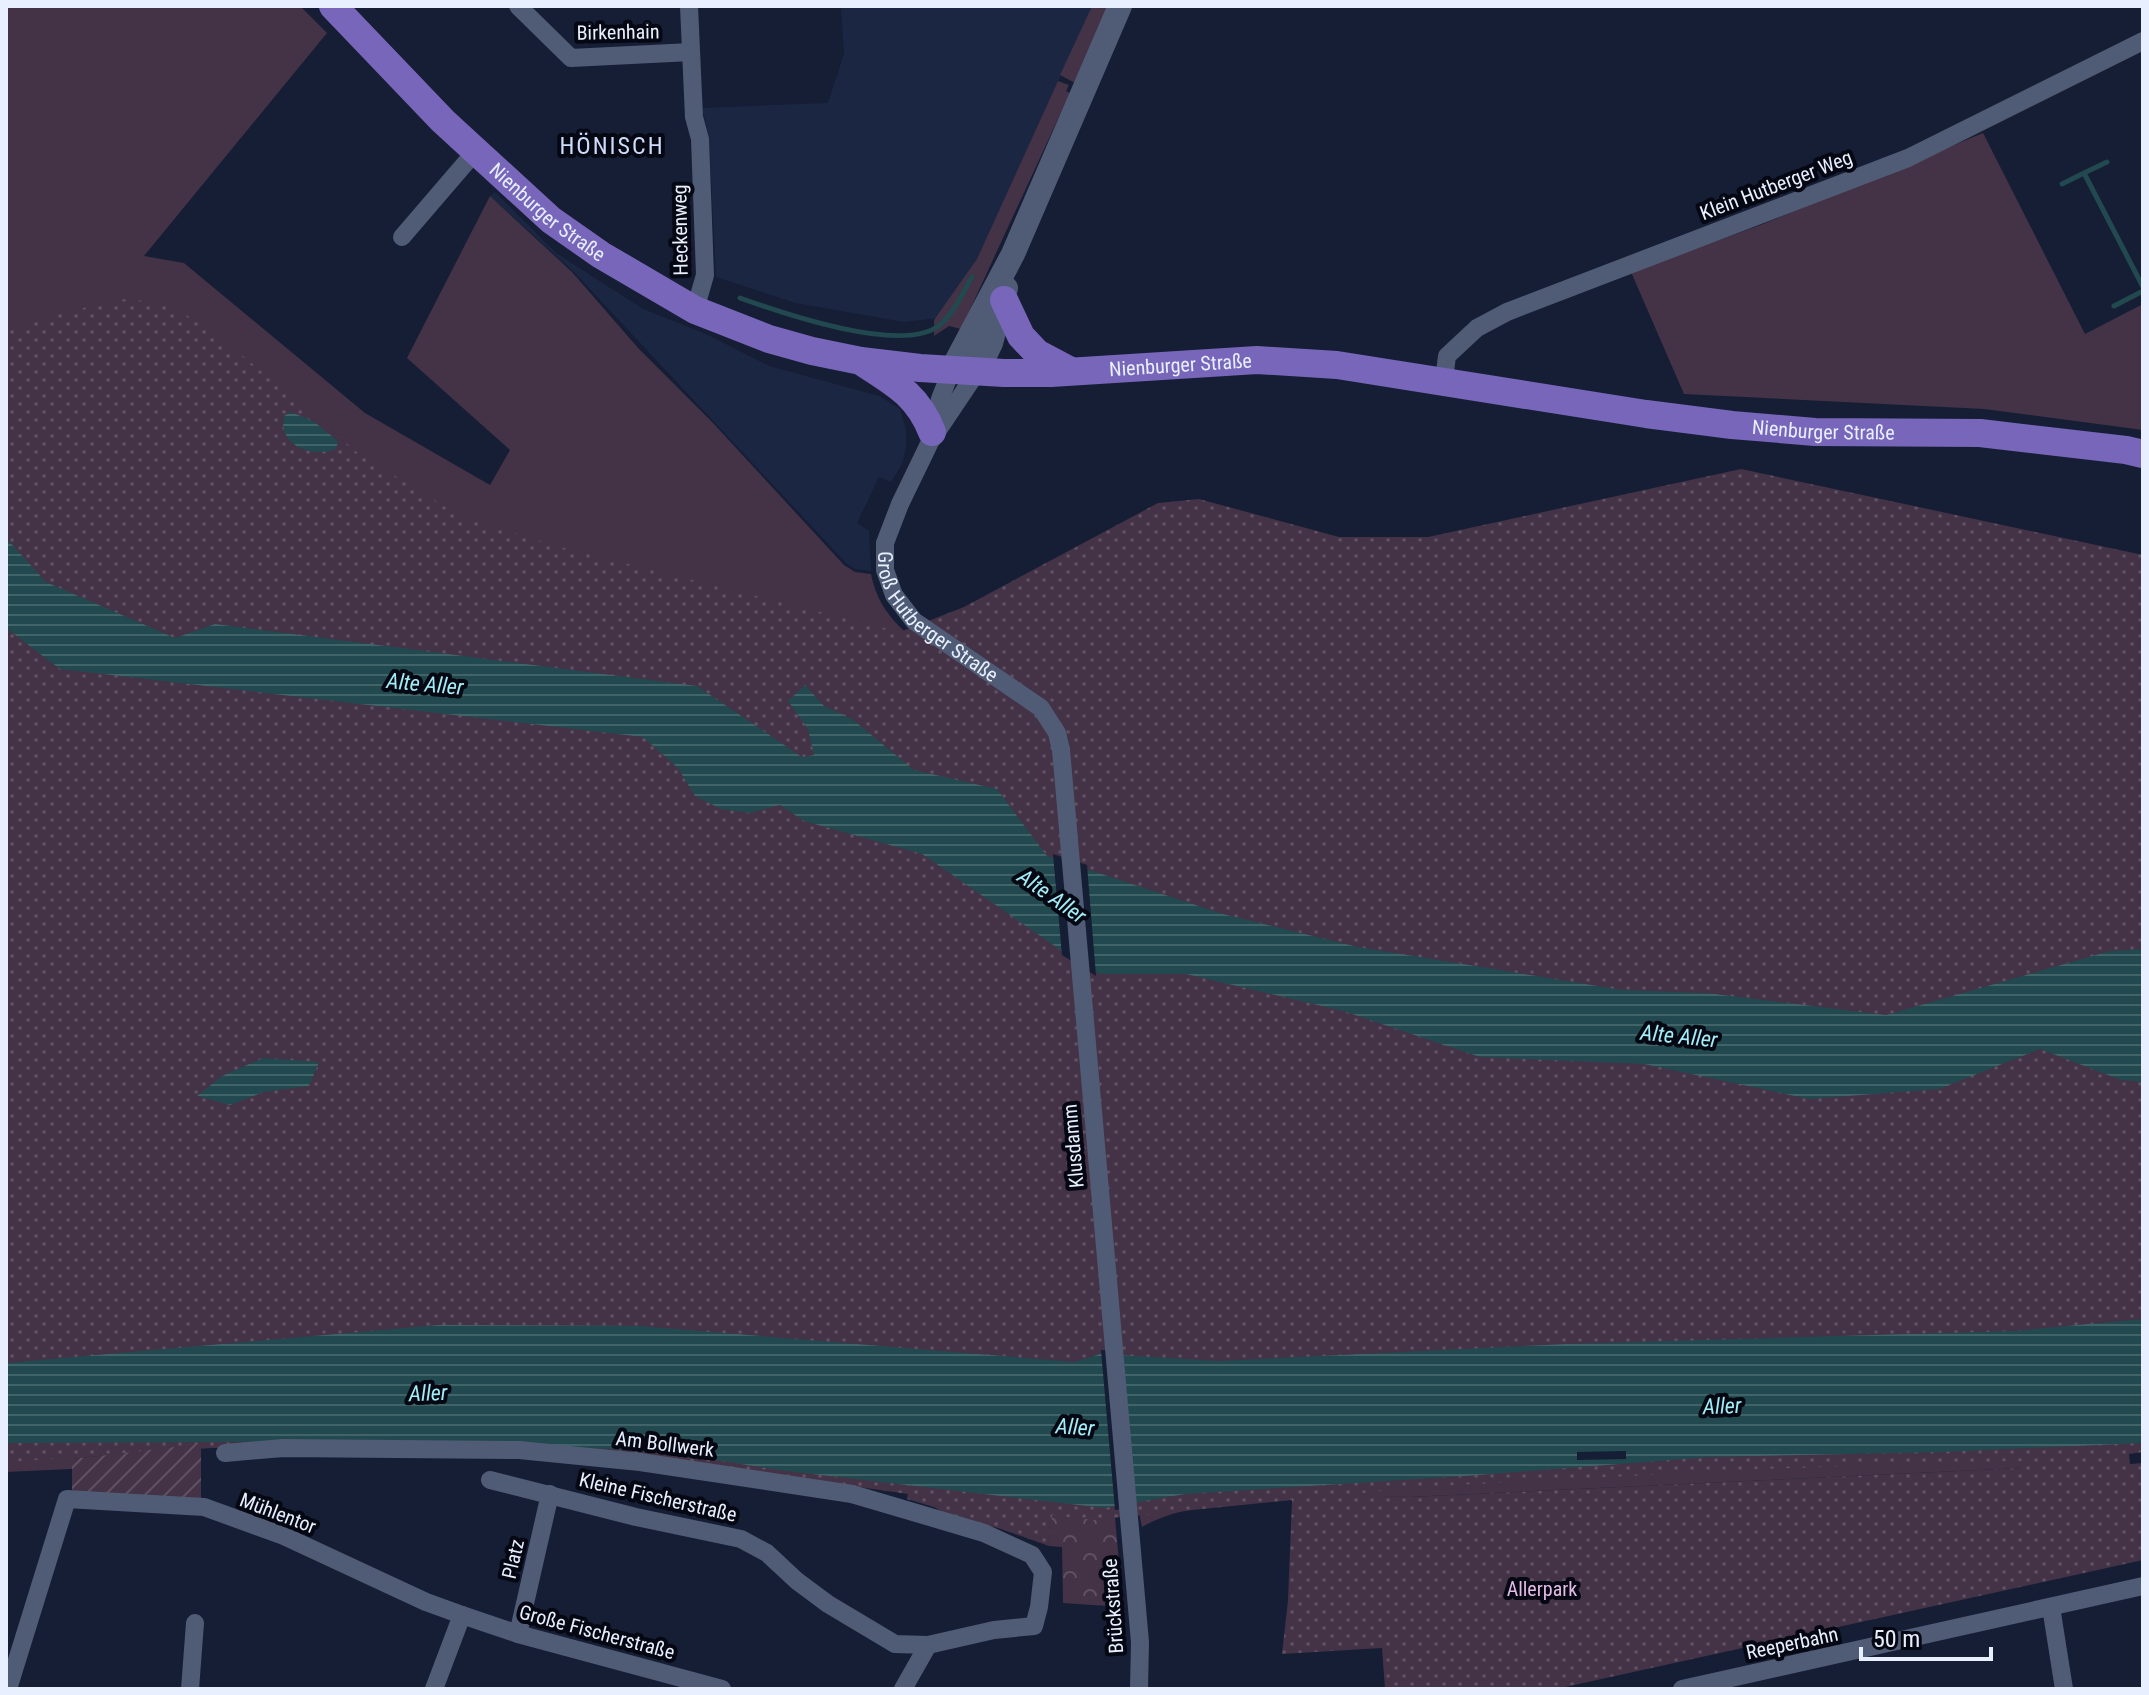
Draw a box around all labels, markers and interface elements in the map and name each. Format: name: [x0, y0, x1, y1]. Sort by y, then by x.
street label: Birkenhain: [576, 19, 660, 45]
district label: HÖNISCH: [559, 132, 665, 160]
street label: Klein Hutberger Weg: [1697, 145, 1855, 225]
street label: Nienburger Straße: [485, 158, 610, 266]
street label: Heckenweg: [667, 184, 693, 276]
street label: Nienburger Straße: [1108, 348, 1253, 381]
street label: Nienburger Straße: [1751, 415, 1895, 444]
street label: Groß Hutberger Straße: [873, 551, 1003, 687]
water label: Alte Aller: [384, 668, 465, 700]
water label: Alte Aller: [1012, 863, 1091, 929]
water label: Alte Aller: [1638, 1019, 1719, 1053]
street label: Klusdamm: [1057, 1103, 1089, 1189]
water label: Aller: [407, 1380, 448, 1406]
water label: Aller: [1701, 1393, 1742, 1419]
water label: Aller: [1054, 1413, 1096, 1441]
street label: Am Bollwerk: [614, 1426, 716, 1462]
street label: Kleine Fischerstraße: [577, 1467, 739, 1527]
street label: Mühlentor: [236, 1487, 320, 1539]
street label: Platz: [497, 1537, 529, 1581]
street label: Brückstraße: [1098, 1558, 1128, 1654]
park label: Allerpark: [1507, 1577, 1577, 1601]
street label: Große Fischerstraße: [517, 1600, 677, 1664]
scale bar: [1861, 1611, 1991, 1661]
street label: Reeperbahn: [1744, 1622, 1840, 1664]
text: 50 m: [1873, 1625, 1920, 1653]

